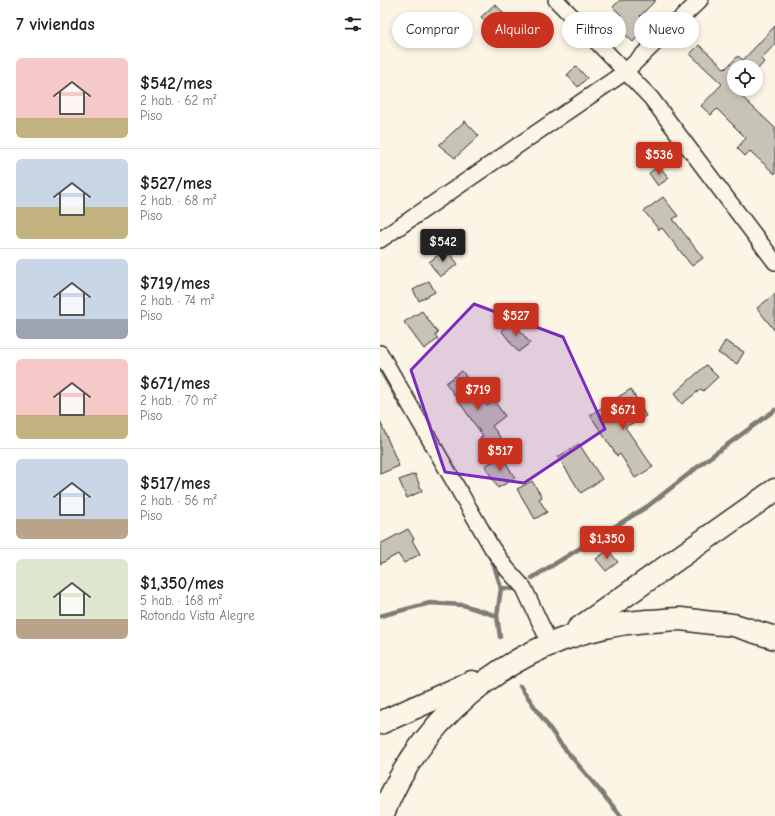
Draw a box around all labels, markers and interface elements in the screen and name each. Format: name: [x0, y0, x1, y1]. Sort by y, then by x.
chip: Comprar: [392, 12, 473, 48]
chip: Alquilar: [481, 12, 554, 48]
chip: Filtros: [562, 12, 626, 48]
chip: Nuevo: [634, 12, 699, 48]
icon: filters: [342, 13, 364, 35]
text: 7 viviendas: [16, 15, 95, 34]
map controls: [727, 60, 763, 96]
button: locate: [727, 60, 763, 96]
icon: home: [48, 74, 96, 122]
text: $542/mes: [140, 74, 212, 93]
text: 2 hab. · 62 m²: [140, 93, 217, 108]
text: Piso: [140, 108, 162, 123]
pin: $536: [635, 142, 683, 176]
text: $536: [645, 147, 673, 162]
text: $527/mes: [140, 174, 212, 193]
icon: home: [48, 175, 96, 223]
text: 2 hab. · 68 m²: [140, 193, 216, 208]
text: Piso: [140, 208, 162, 223]
pin: $542: [419, 229, 467, 263]
text: $542: [429, 234, 457, 249]
text: $719/mes: [140, 274, 210, 293]
icon: home: [48, 275, 96, 323]
text: 2 hab. · 74 m²: [140, 293, 214, 308]
pin: $527: [492, 303, 540, 337]
text: Piso: [140, 308, 162, 323]
text: $527: [503, 308, 529, 323]
text: $671/mes: [140, 374, 210, 393]
icon: home: [48, 375, 96, 423]
pin: $719: [454, 377, 502, 411]
text: $719: [465, 382, 491, 397]
text: 2 hab. · 70 m²: [140, 393, 217, 408]
pin: $671: [599, 397, 647, 431]
text: $671: [610, 402, 636, 417]
text: Piso: [140, 408, 162, 423]
pin: $517: [476, 438, 524, 472]
text: $517: [487, 443, 513, 458]
text: $517/mes: [140, 474, 210, 493]
icon: home: [48, 475, 96, 523]
text: 2 hab. · 56 m²: [140, 493, 217, 508]
text: Piso: [140, 508, 162, 523]
pin: $1,350: [574, 526, 640, 560]
text: $1,350: [589, 531, 625, 546]
text: $1,350/mes: [140, 574, 224, 593]
icon: home: [48, 575, 96, 623]
text: 5 hab. · 168 m²: [140, 593, 222, 608]
text: Rotonda Vista Alegre: [140, 608, 255, 623]

